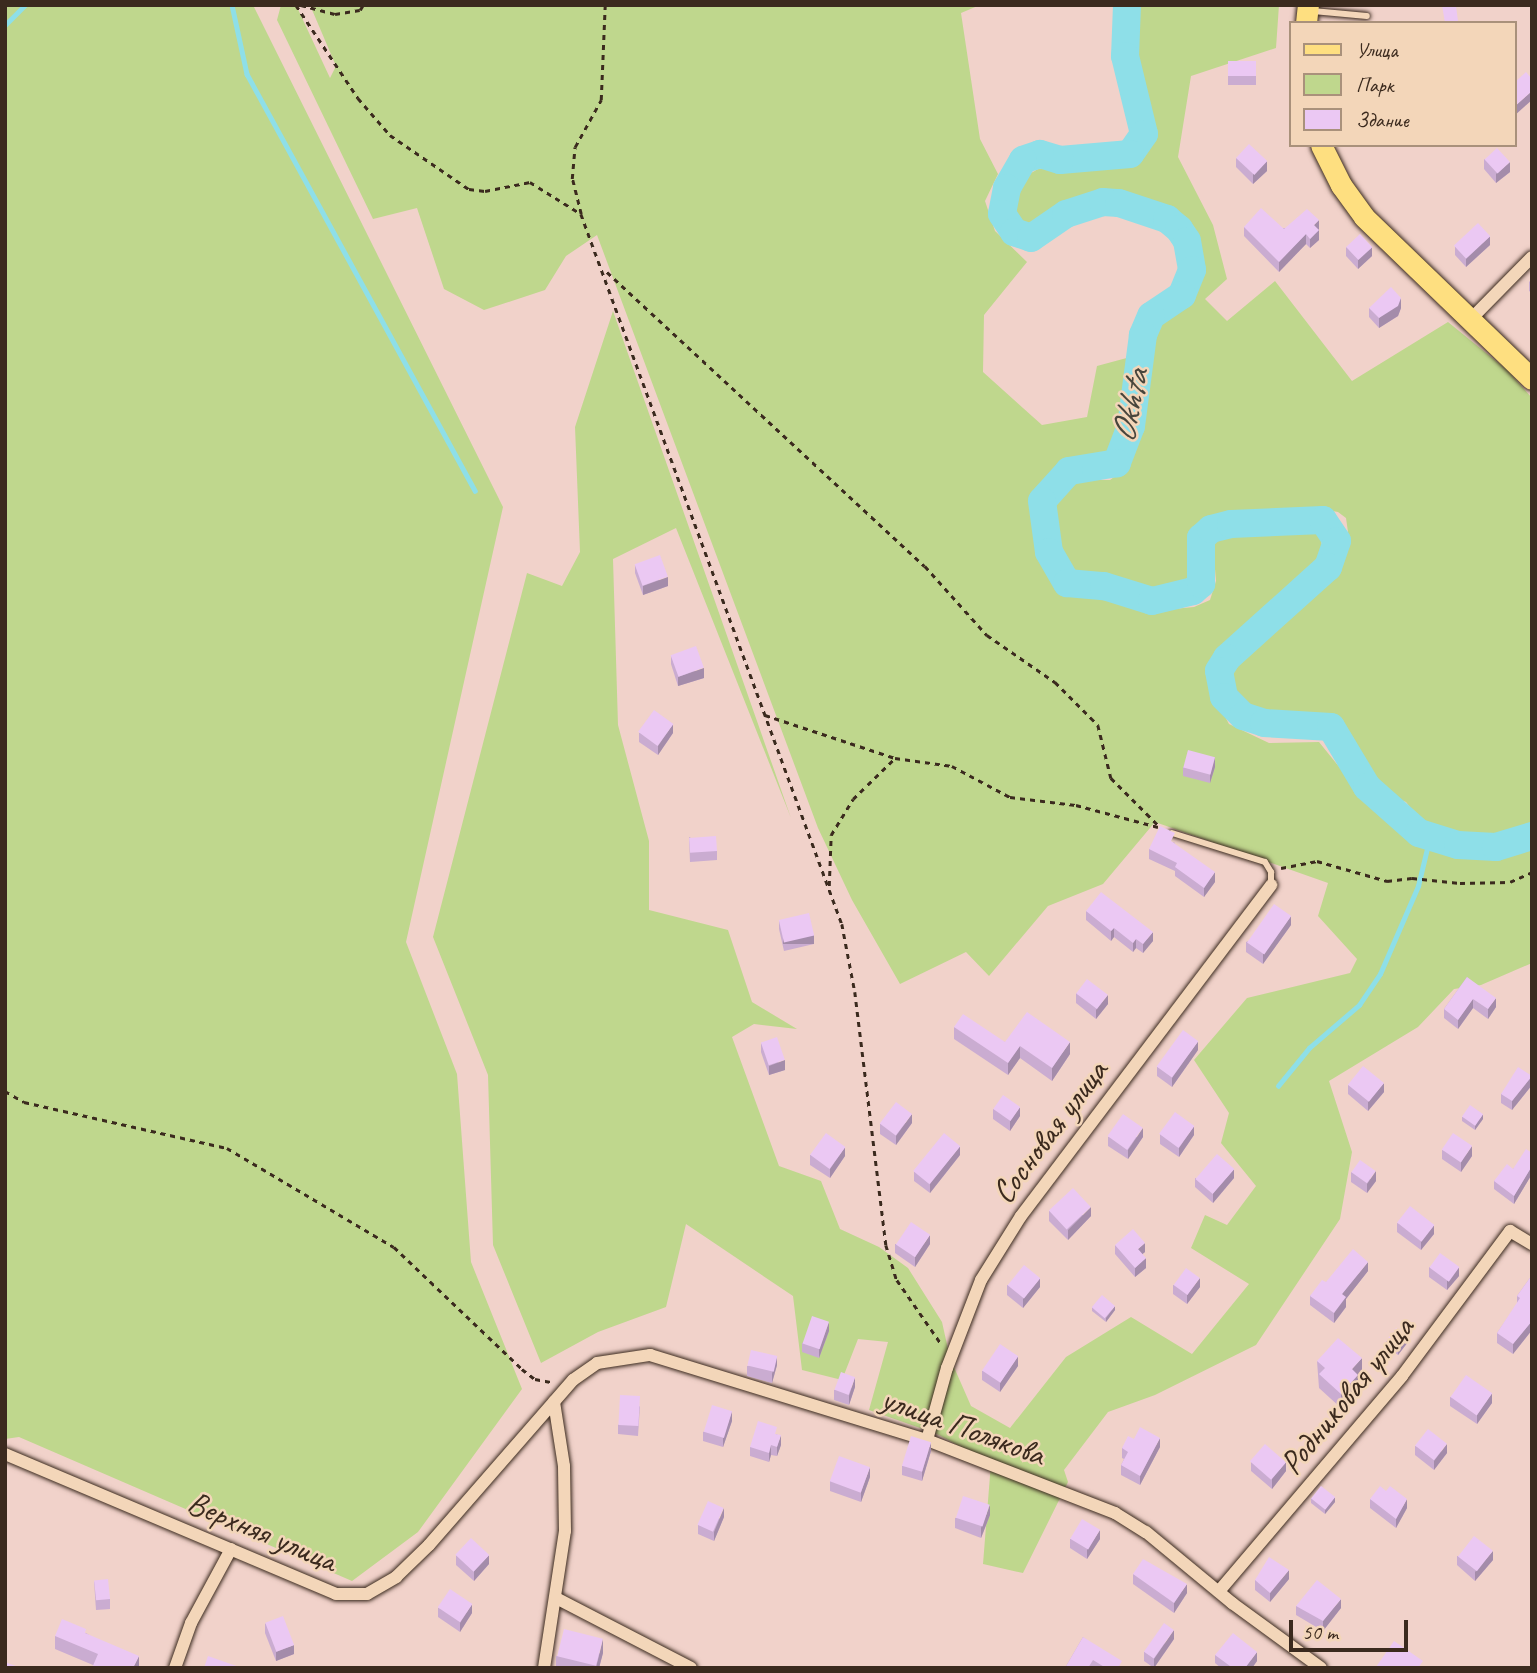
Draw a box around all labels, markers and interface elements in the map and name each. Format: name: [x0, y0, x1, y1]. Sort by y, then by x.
legend: [1288, 21, 1516, 147]
text: Улица: [1356, 37, 1398, 63]
text: Парк: [1356, 72, 1393, 98]
text: Здание: [1356, 107, 1409, 133]
water label: Okhta: [1102, 366, 1158, 446]
street label: Сосновая улица: [983, 1052, 1117, 1212]
street label: Родниковая улица: [1270, 1308, 1424, 1484]
street label: улица Полякова: [875, 1379, 1051, 1475]
street label: Верхняя улица: [182, 1483, 342, 1581]
scale bar: [1292, 1606, 1411, 1650]
text: 50 m: [1302, 1619, 1338, 1645]

